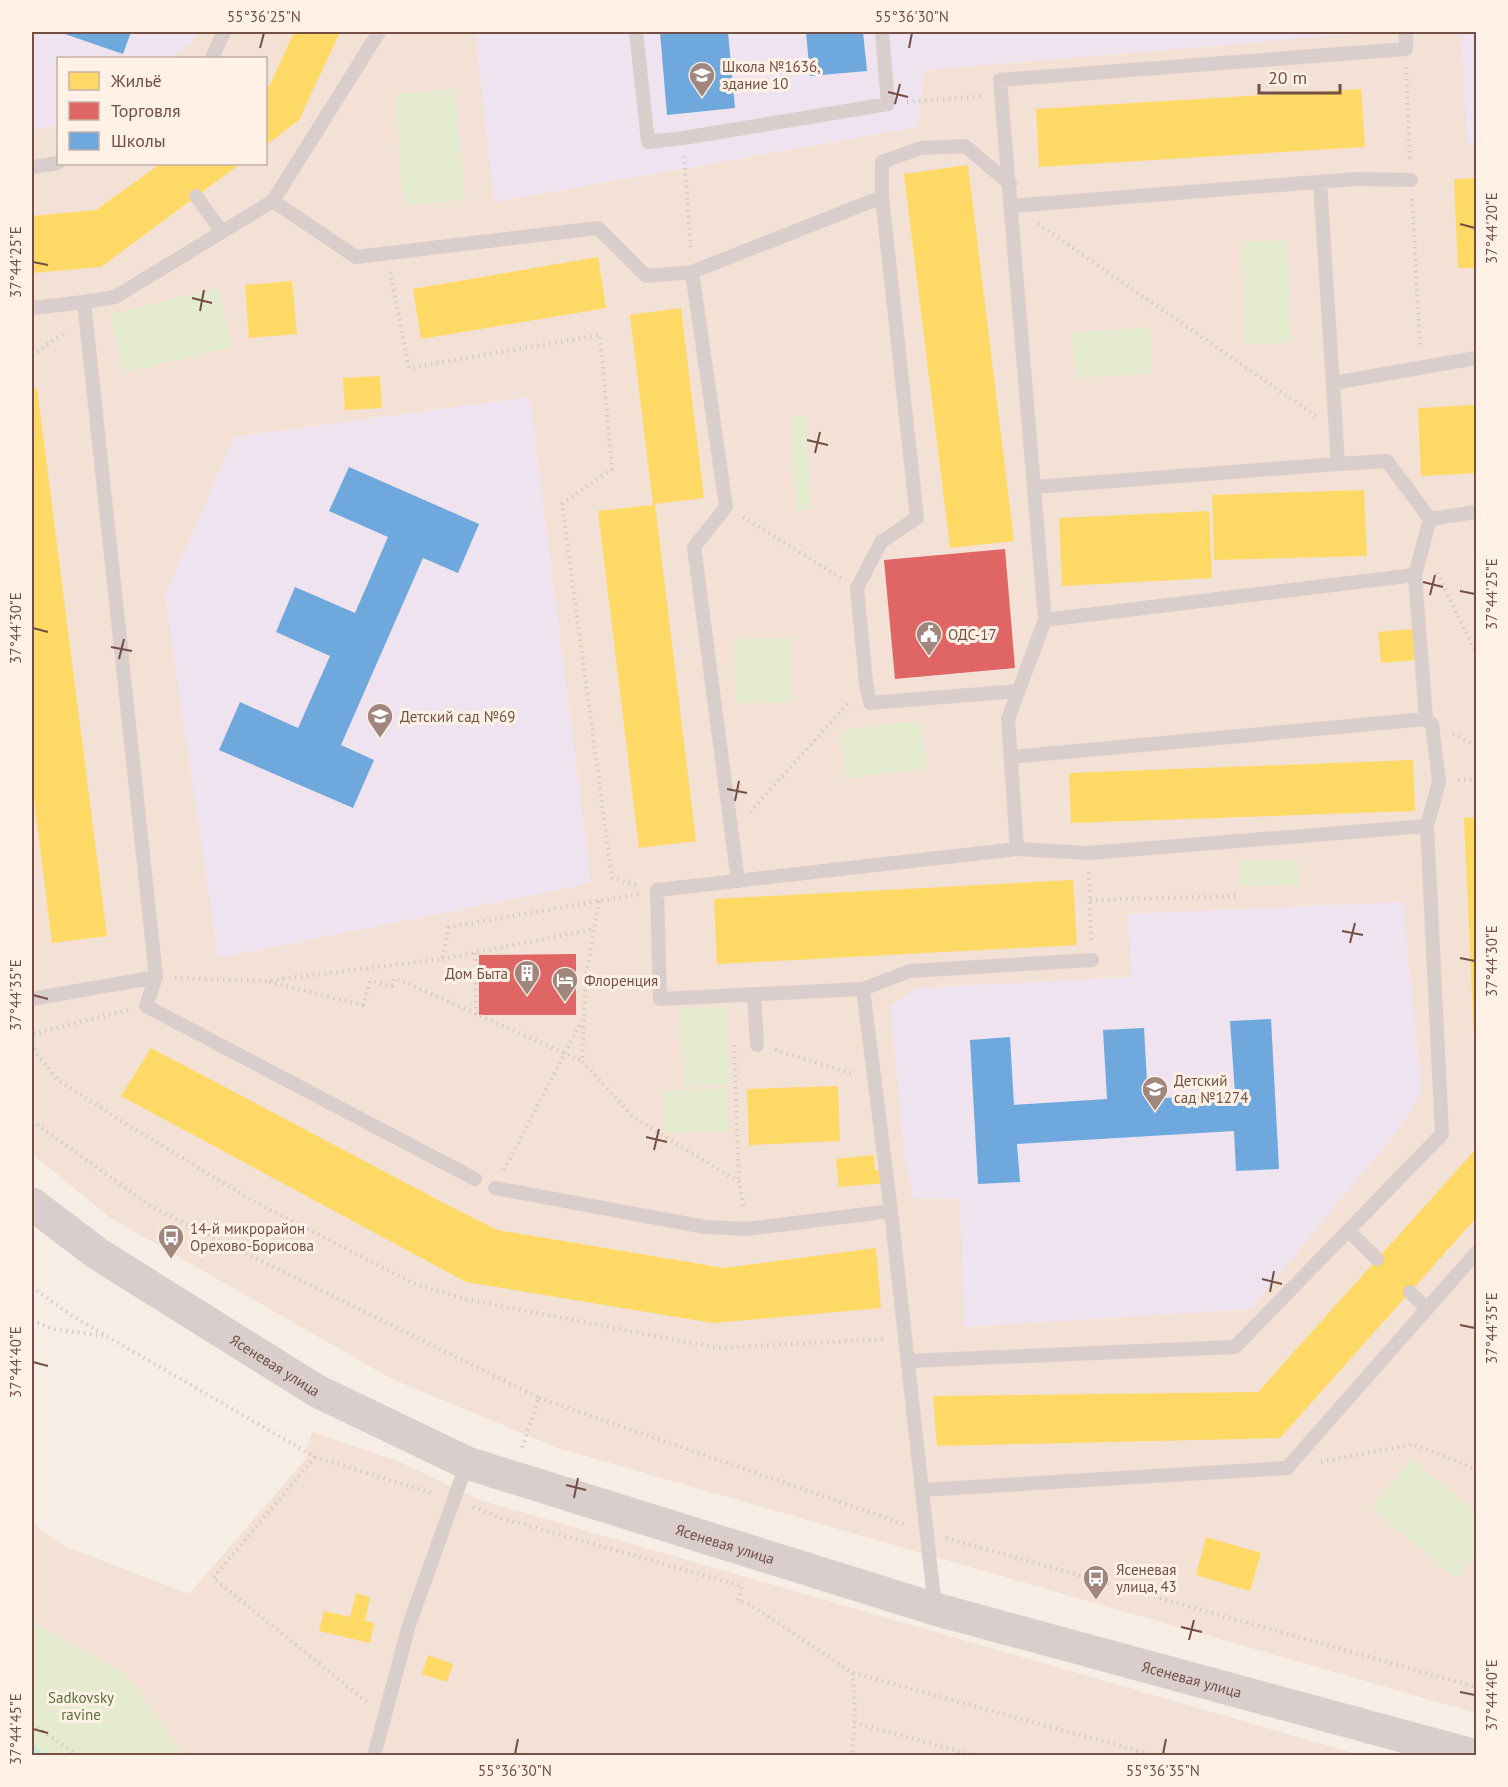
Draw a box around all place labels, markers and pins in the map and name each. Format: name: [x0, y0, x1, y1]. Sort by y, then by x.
place label: Школа №1636, здание 10: [722, 57, 821, 93]
school or university icon: Школа №1636, здание 10: [687, 60, 717, 98]
public building icon: ОДС-17: [914, 619, 944, 657]
place label: ОДС-17: [948, 625, 997, 644]
school or university icon: Детский сад №69: [365, 701, 395, 739]
place label: Детский сад №69: [400, 707, 515, 726]
building icon: Дом Быта: [512, 958, 542, 996]
place label: Дом Быта: [445, 964, 508, 983]
hotel icon: Флоренция: [550, 965, 580, 1003]
place label: Флоренция: [584, 971, 658, 990]
place label: Детский сад №1274: [1174, 1071, 1248, 1107]
school or university icon: Детский сад №1274: [1140, 1074, 1170, 1112]
place label: 14-й микрорайон Орехово-Борисова: [190, 1219, 314, 1255]
bus stop icon: 14-й микрорайон Орехово-Борисова: [156, 1222, 186, 1260]
place label: Ясеневая улица, 43: [1116, 1560, 1177, 1596]
bus stop icon: Ясеневая улица, 43: [1081, 1563, 1111, 1601]

